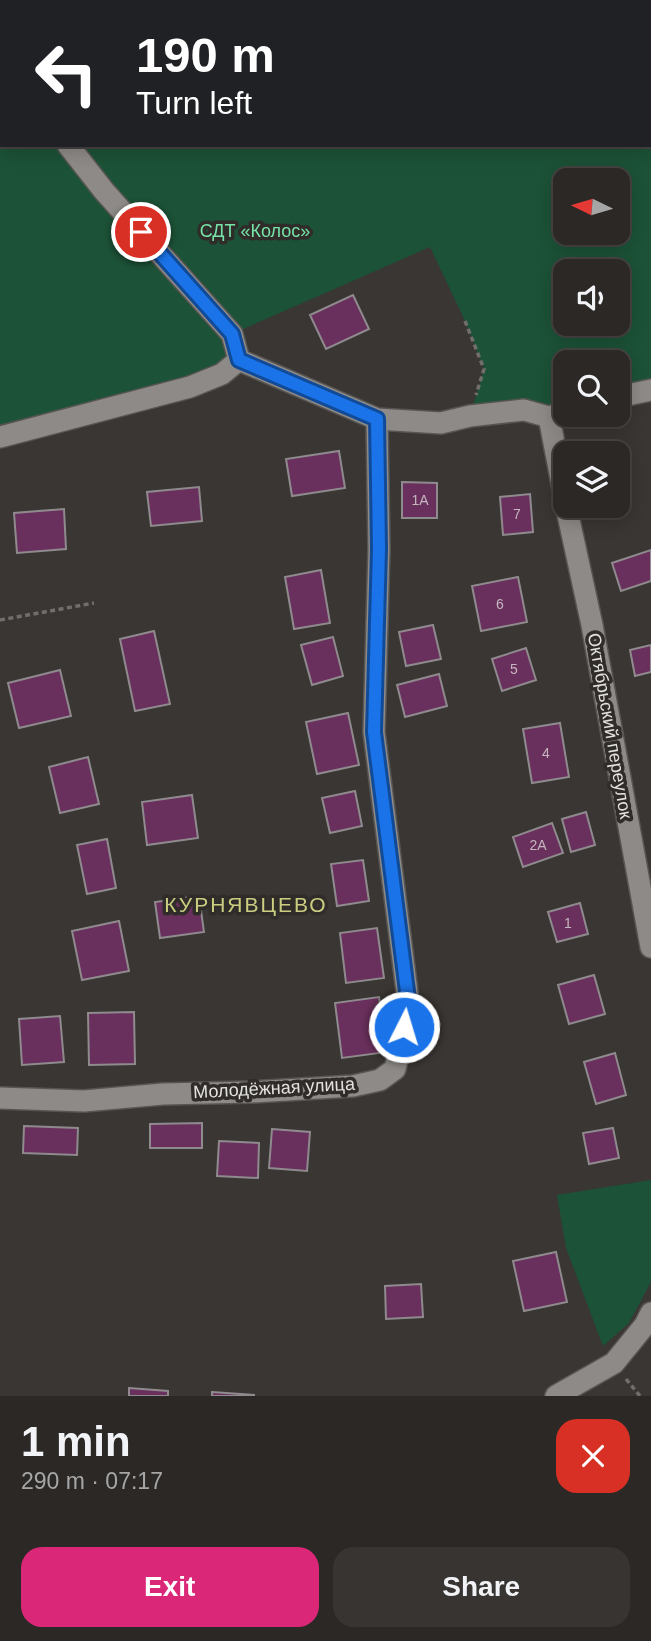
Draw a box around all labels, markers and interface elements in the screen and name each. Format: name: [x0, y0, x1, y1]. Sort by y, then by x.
icon: left: [21, 28, 112, 119]
text: 190 m: [136, 28, 275, 82]
text: Turn left: [136, 85, 252, 121]
north arrow: [553, 168, 630, 245]
map controls: [553, 168, 630, 518]
pin: [111, 202, 171, 262]
icon: arrive: [122, 213, 160, 251]
park label: СДТ «Колос»: [200, 221, 310, 241]
button: sound: [553, 259, 630, 336]
button: search: [553, 350, 630, 427]
button: layers: [553, 441, 630, 518]
house number: 1А: [411, 492, 429, 508]
house number: 7: [513, 506, 521, 522]
house number: 6: [496, 596, 504, 612]
street label: Октябрьский переулок: [584, 631, 636, 821]
house number: 5: [510, 661, 518, 677]
house number: 4: [542, 745, 550, 761]
house number: 2А: [529, 837, 547, 853]
district label: КУРНЯВЦЕВО: [164, 893, 328, 916]
house number: 1: [564, 915, 572, 931]
position arrow: [367, 990, 441, 1064]
street label: Молодёжная улица: [193, 1074, 356, 1102]
text: 1 min: [21, 1418, 131, 1465]
button: close: [556, 1419, 630, 1493]
text: 290 m · 07:17: [21, 1468, 163, 1494]
button: Exit: [21, 1547, 319, 1627]
button: Share: [333, 1547, 630, 1627]

